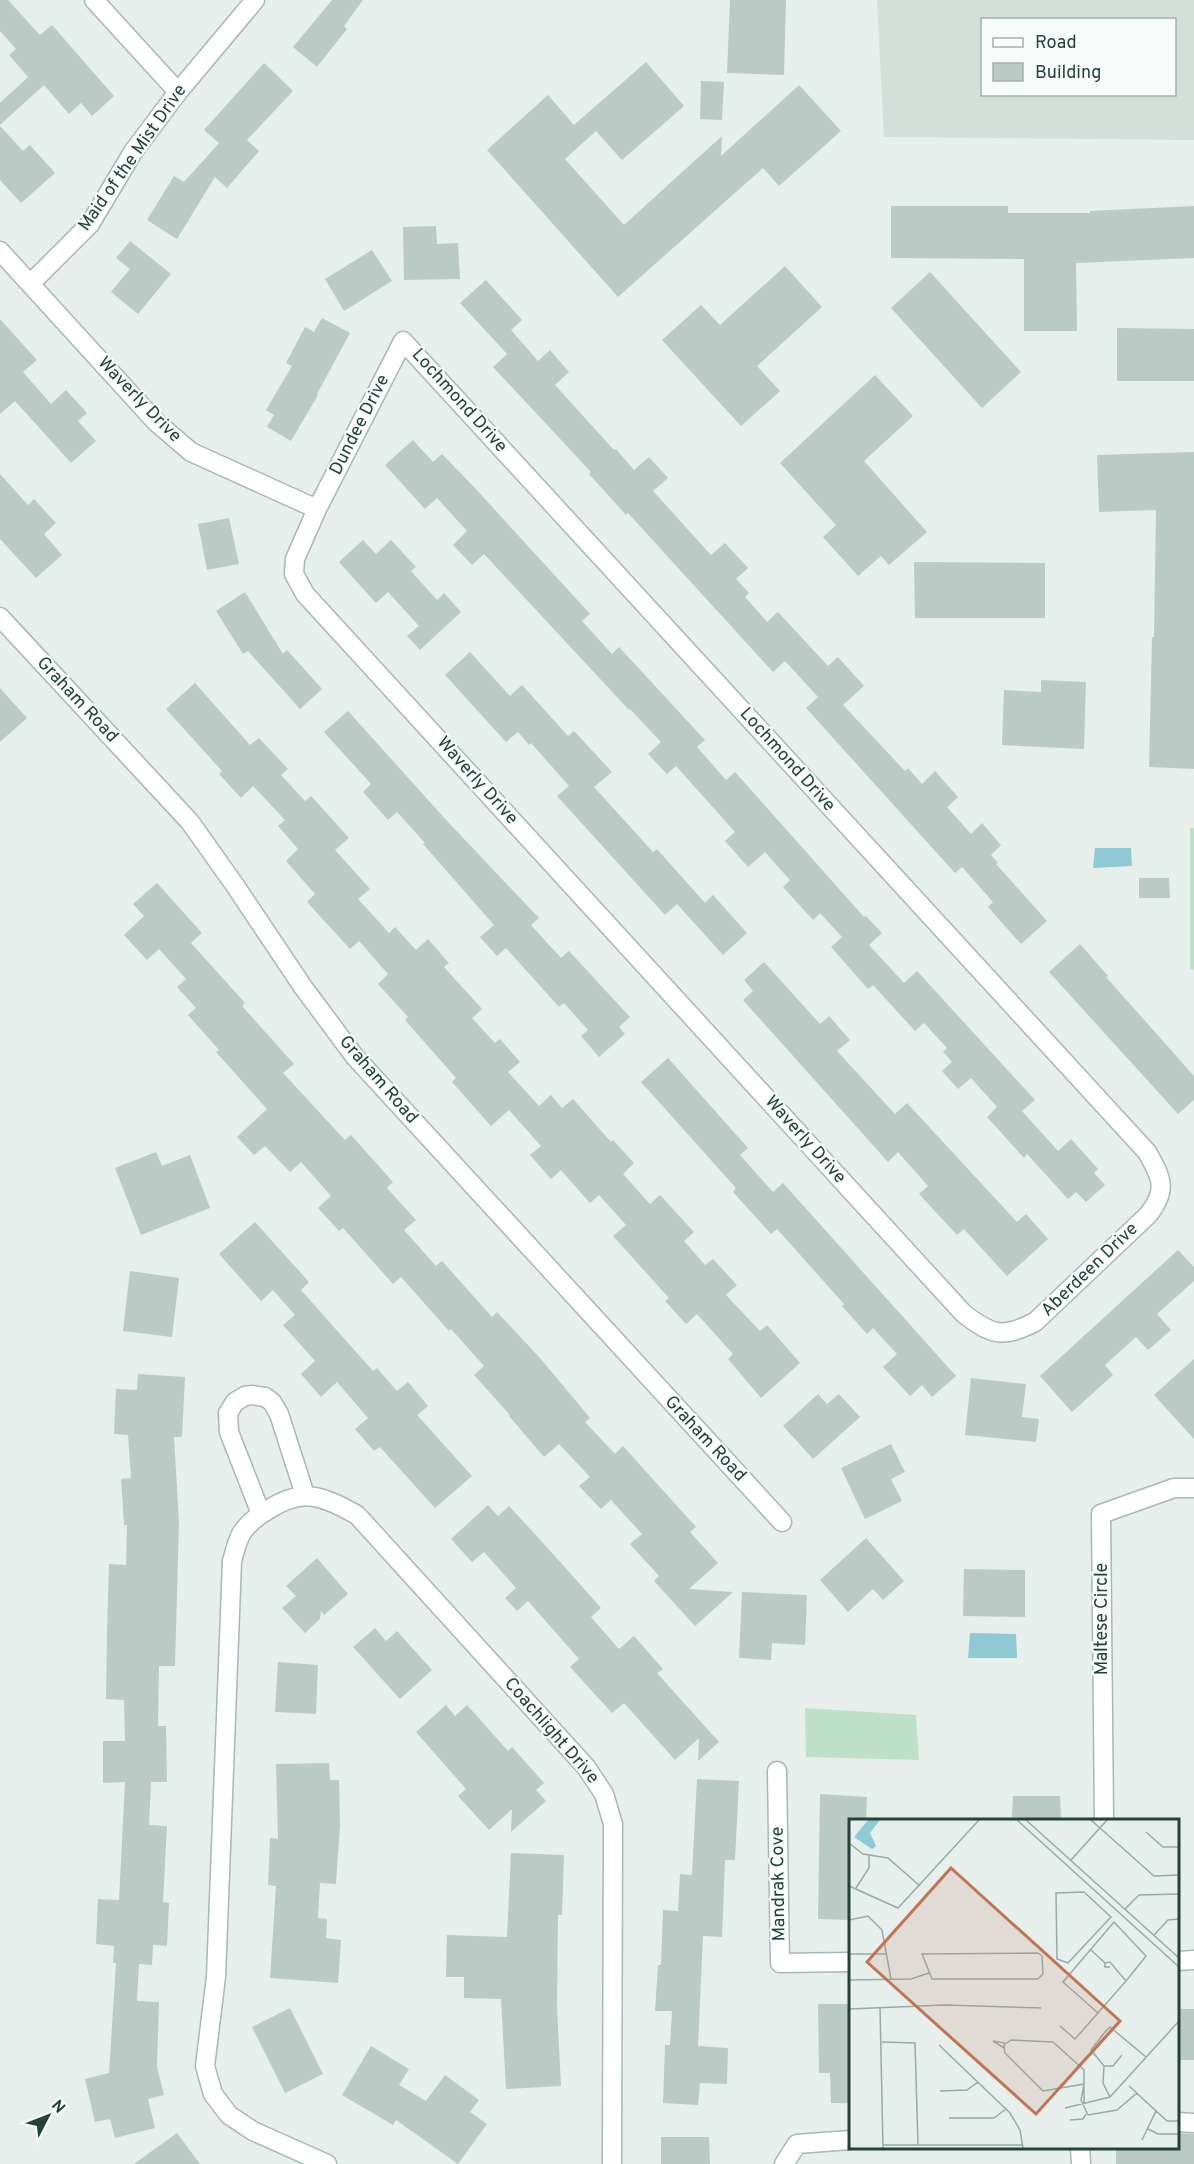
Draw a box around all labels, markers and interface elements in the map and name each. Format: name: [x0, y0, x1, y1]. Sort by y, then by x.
legend: [981, 18, 1176, 96]
text: Road: [1035, 32, 1077, 55]
text: Building: [1035, 62, 1101, 85]
street label: Maid of the Mist Drive: [74, 80, 192, 236]
street label: Lochmond Drive: [406, 344, 512, 458]
street label: Waverly Drive: [92, 352, 186, 448]
street label: Dundee Drive: [325, 371, 395, 479]
street label: Graham Road: [31, 652, 123, 748]
street label: Lochmond Drive: [734, 703, 840, 817]
street label: Waverly Drive: [431, 732, 523, 830]
street label: Graham Road: [333, 1031, 423, 1129]
street label: Waverly Drive: [759, 1091, 851, 1189]
street label: Aberdeen Drive: [1037, 1218, 1143, 1322]
street label: Graham Road: [659, 1391, 751, 1487]
street label: Maltese Circle: [1091, 1563, 1114, 1675]
street label: Coachlight Drive: [498, 1673, 604, 1789]
inset map: [849, 1819, 1179, 2149]
street label: Mandrak Cove: [767, 1827, 791, 1941]
north arrow: [18, 2086, 78, 2146]
text: N: [46, 2096, 69, 2118]

